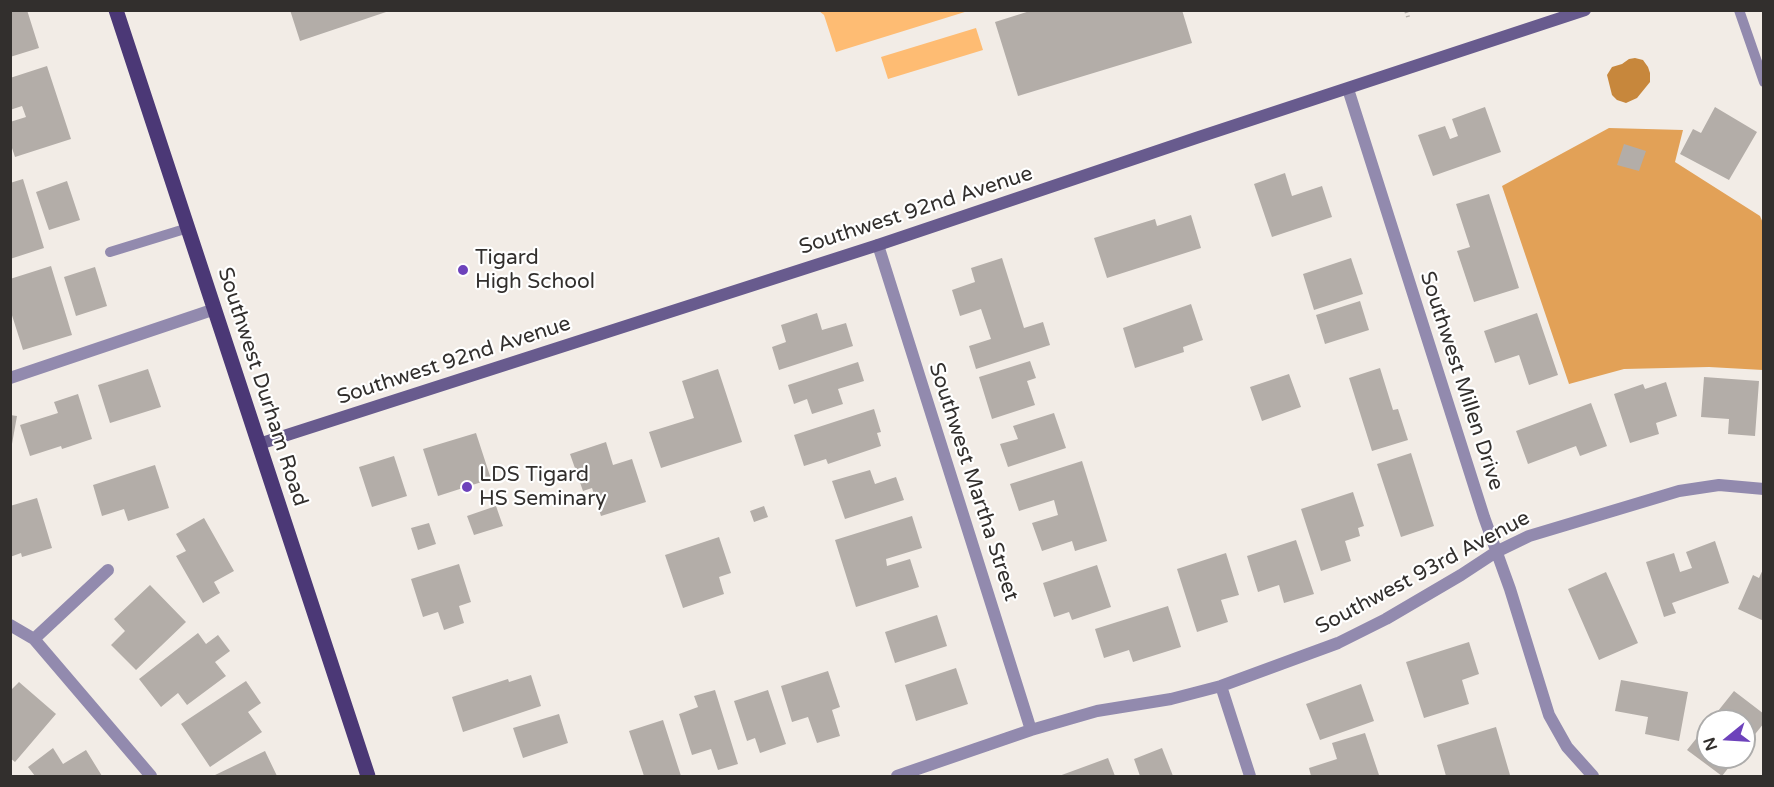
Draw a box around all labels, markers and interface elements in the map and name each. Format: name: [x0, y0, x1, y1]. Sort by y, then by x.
street label: Southwest 92nd Avenue: [796, 161, 1036, 261]
place label: Tigard High School: [475, 245, 595, 295]
marker: Tigard High School: [456, 263, 470, 277]
street label: Southwest Durham Road: [211, 264, 313, 510]
street label: Southwest Millen Drive: [1414, 268, 1508, 494]
street label: Southwest 92nd Avenue: [334, 311, 574, 411]
street label: Southwest Martha Street: [923, 360, 1023, 604]
place label: LDS Tigard HS Seminary: [479, 462, 606, 512]
marker: LDS Tigard HS Seminary: [460, 480, 474, 494]
street label: Southwest 93rd Avenue: [1312, 506, 1534, 640]
north arrow: [1696, 709, 1756, 769]
text: N: [1699, 735, 1722, 753]

